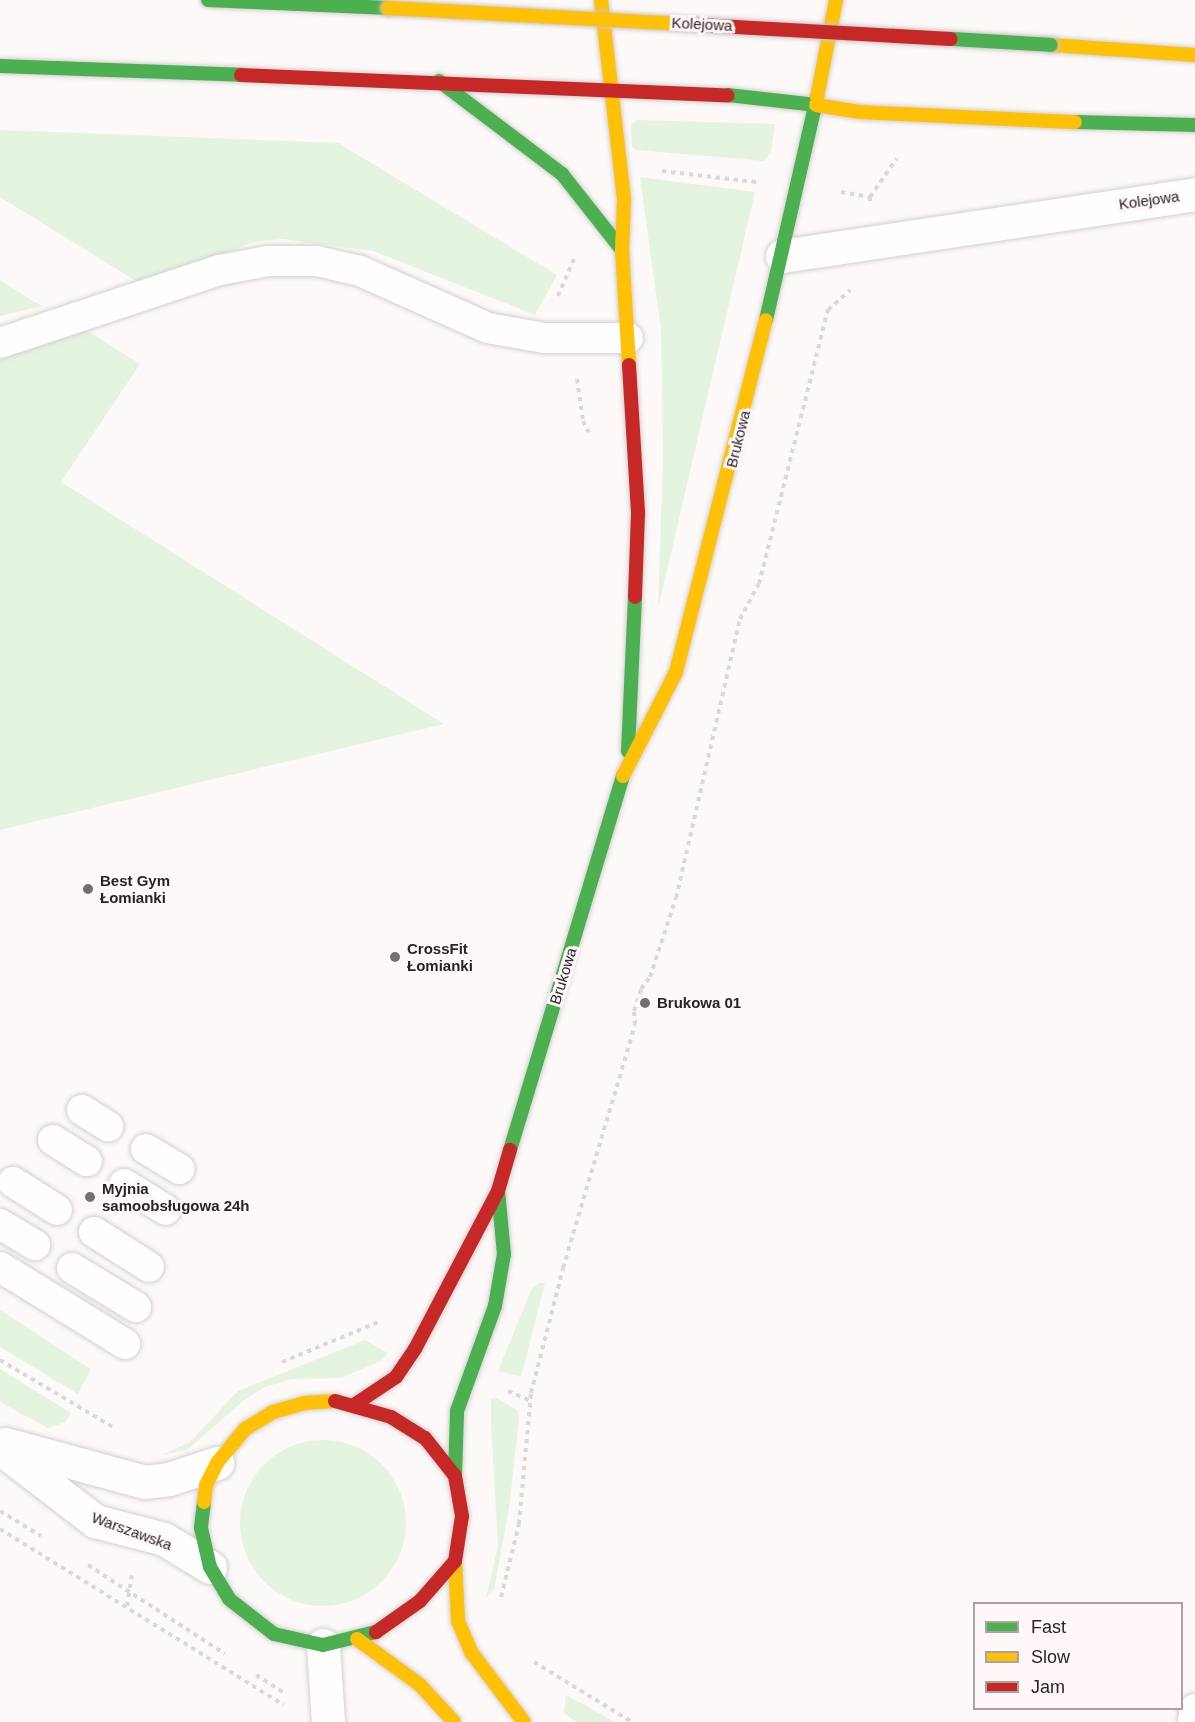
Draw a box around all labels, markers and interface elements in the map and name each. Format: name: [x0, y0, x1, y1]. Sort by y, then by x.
street label: Kolejowa: [671, 13, 733, 35]
street label: Kolejowa: [1118, 187, 1180, 213]
street label: Brukowa: [722, 409, 754, 469]
place label: Best Gym Łomianki: [100, 871, 170, 906]
marker: Best Gym Łomianki: [81, 882, 95, 896]
place label: CrossFit Łomianki: [407, 939, 473, 974]
street label: Brukowa: [546, 945, 580, 1007]
marker: CrossFit Łomianki: [388, 950, 402, 964]
place label: Brukowa 01: [657, 994, 741, 1012]
marker: Brukowa 01: [638, 996, 652, 1010]
place label: Myjnia samoobsługowa 24h: [102, 1179, 250, 1214]
marker: Myjnia samoobsługowa 24h: [83, 1190, 97, 1204]
street label: Warszawska: [89, 1508, 175, 1554]
legend: [973, 1602, 1183, 1710]
text: Fast: [1031, 1617, 1066, 1637]
text: Slow: [1031, 1647, 1070, 1667]
text: Jam: [1031, 1677, 1065, 1697]

